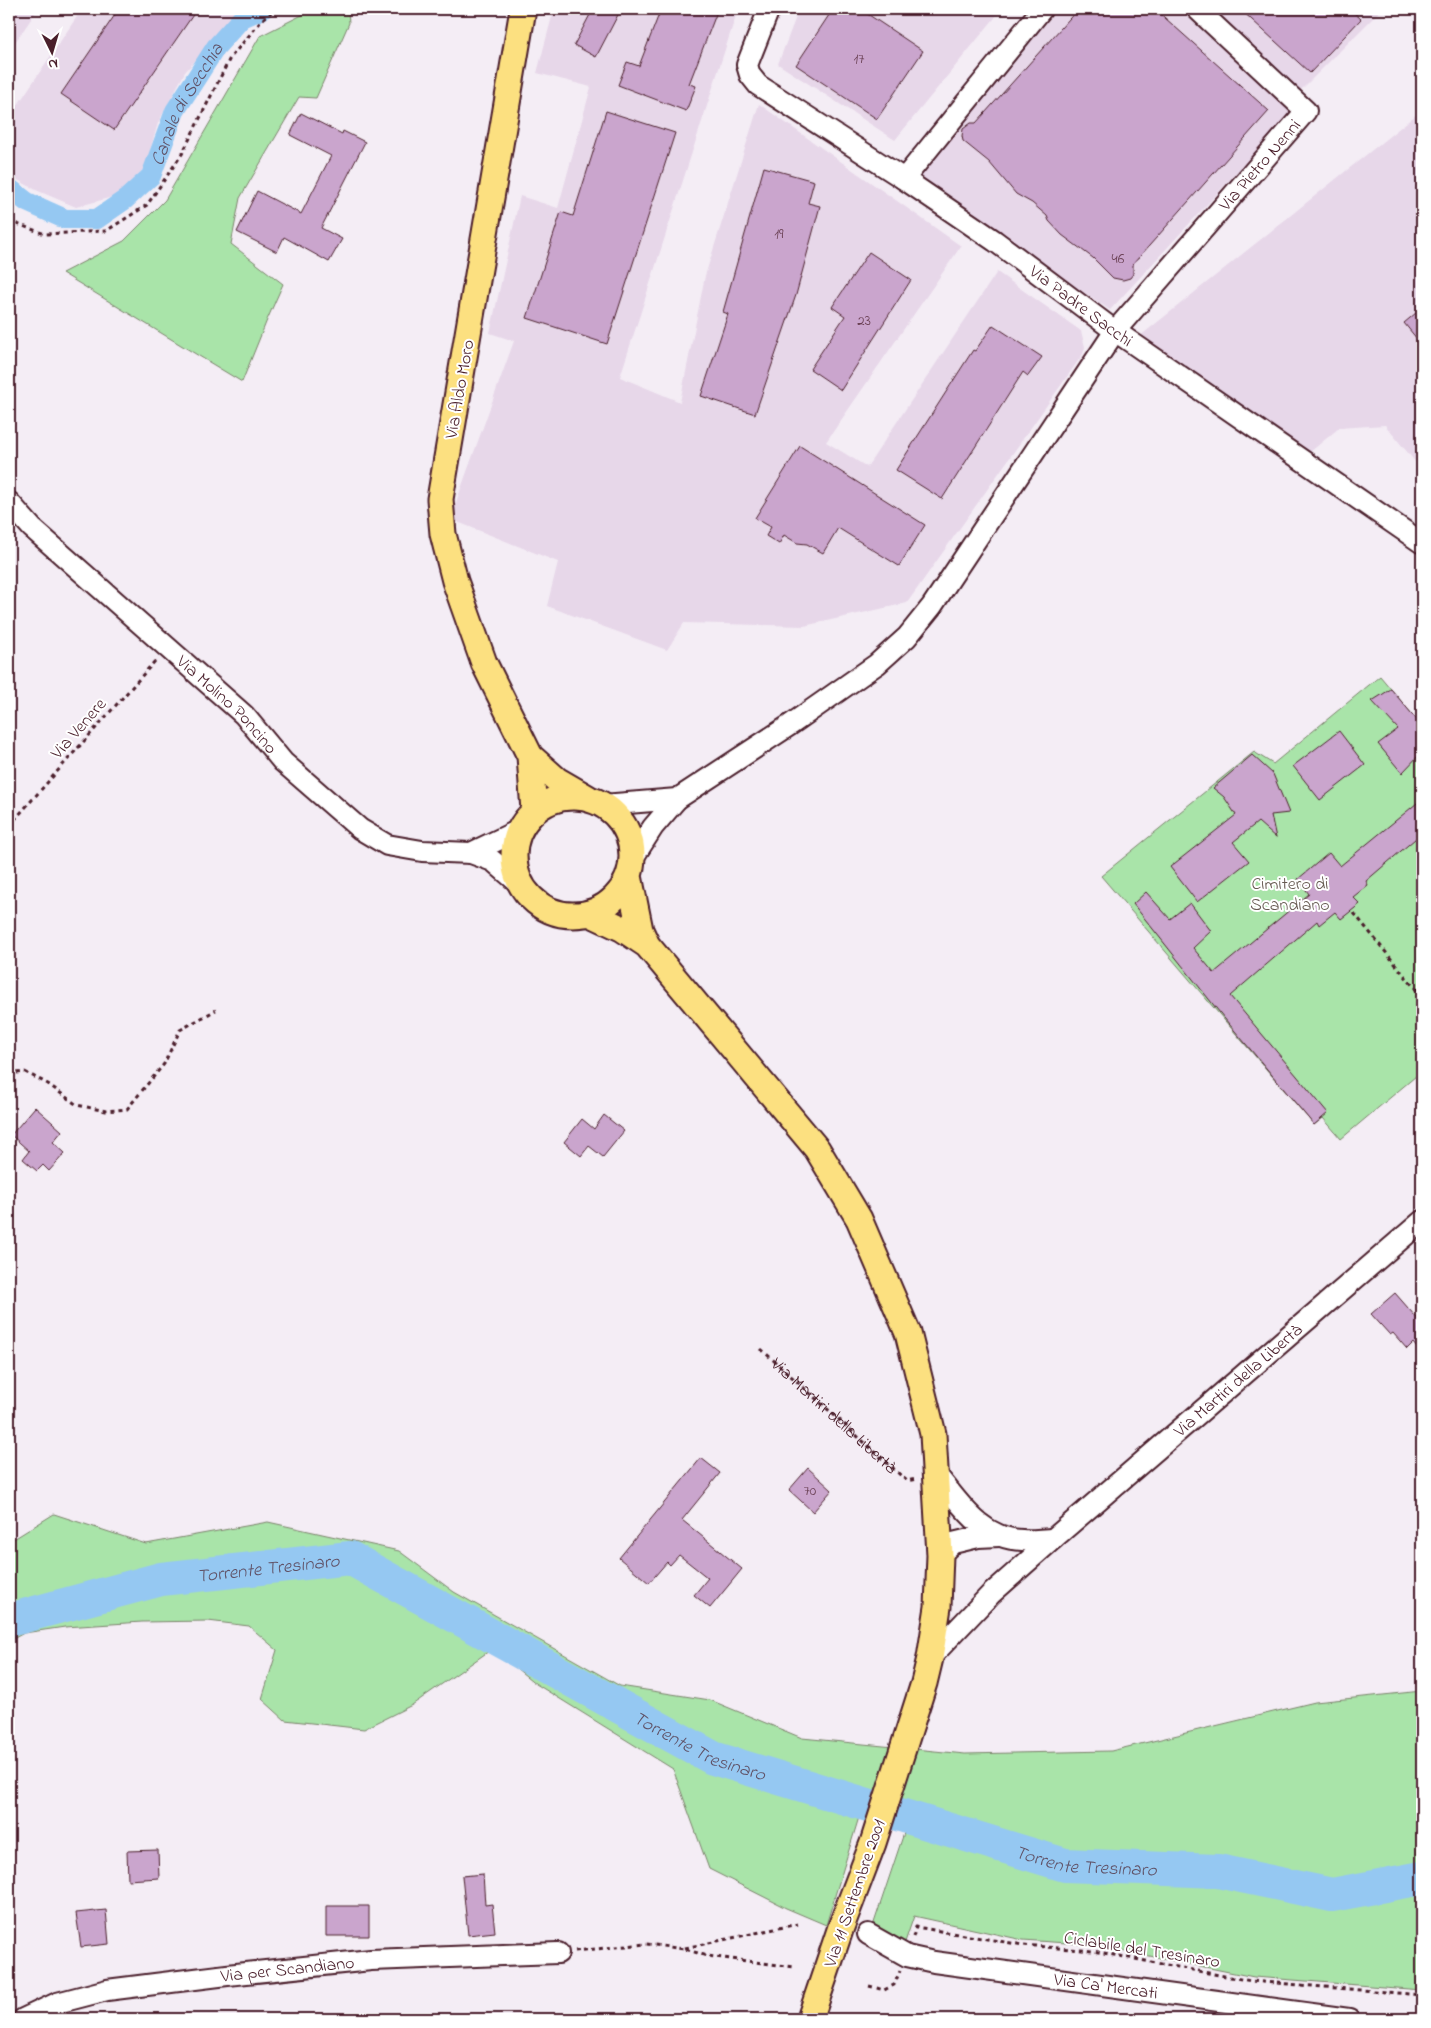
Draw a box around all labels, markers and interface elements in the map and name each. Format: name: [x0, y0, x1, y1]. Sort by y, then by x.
north arrow: [28, 28, 78, 78]
water label: Canale di Secchia: [145, 38, 232, 170]
house number: 17: [854, 48, 864, 70]
text: N: [47, 53, 59, 74]
street label: Via Pietro Nenni: [1213, 114, 1308, 218]
house number: 19: [774, 223, 784, 245]
house number: 46: [1112, 248, 1125, 270]
street label: Via Padre Sacchi: [1022, 259, 1137, 354]
house number: 23: [857, 310, 871, 332]
street label: Via Aldo Moro: [439, 338, 482, 442]
street label: Via Molino Poncino: [169, 649, 282, 761]
street label: Via Venere: [45, 692, 114, 766]
park label: Cimitero di Scandiano: [1250, 872, 1330, 919]
street label: Via Martiri della Libertà: [1168, 1319, 1309, 1445]
street label: Via Martiri della Libertà: [763, 1352, 902, 1481]
house number: 70: [804, 1480, 817, 1502]
water label: Torrente Tresinaro: [196, 1548, 342, 1591]
water label: Torrente Tresinaro: [628, 1706, 769, 1789]
street label: Via 11 Settembre 2001: [818, 1816, 893, 1972]
water label: Torrente Tresinaro: [1011, 1839, 1158, 1885]
street label: Ciclabile del Tresinaro: [1062, 1926, 1222, 1976]
street label: Via per Scandiano: [218, 1951, 356, 1991]
street label: Via Ca' Mercati: [1051, 1967, 1159, 2008]

